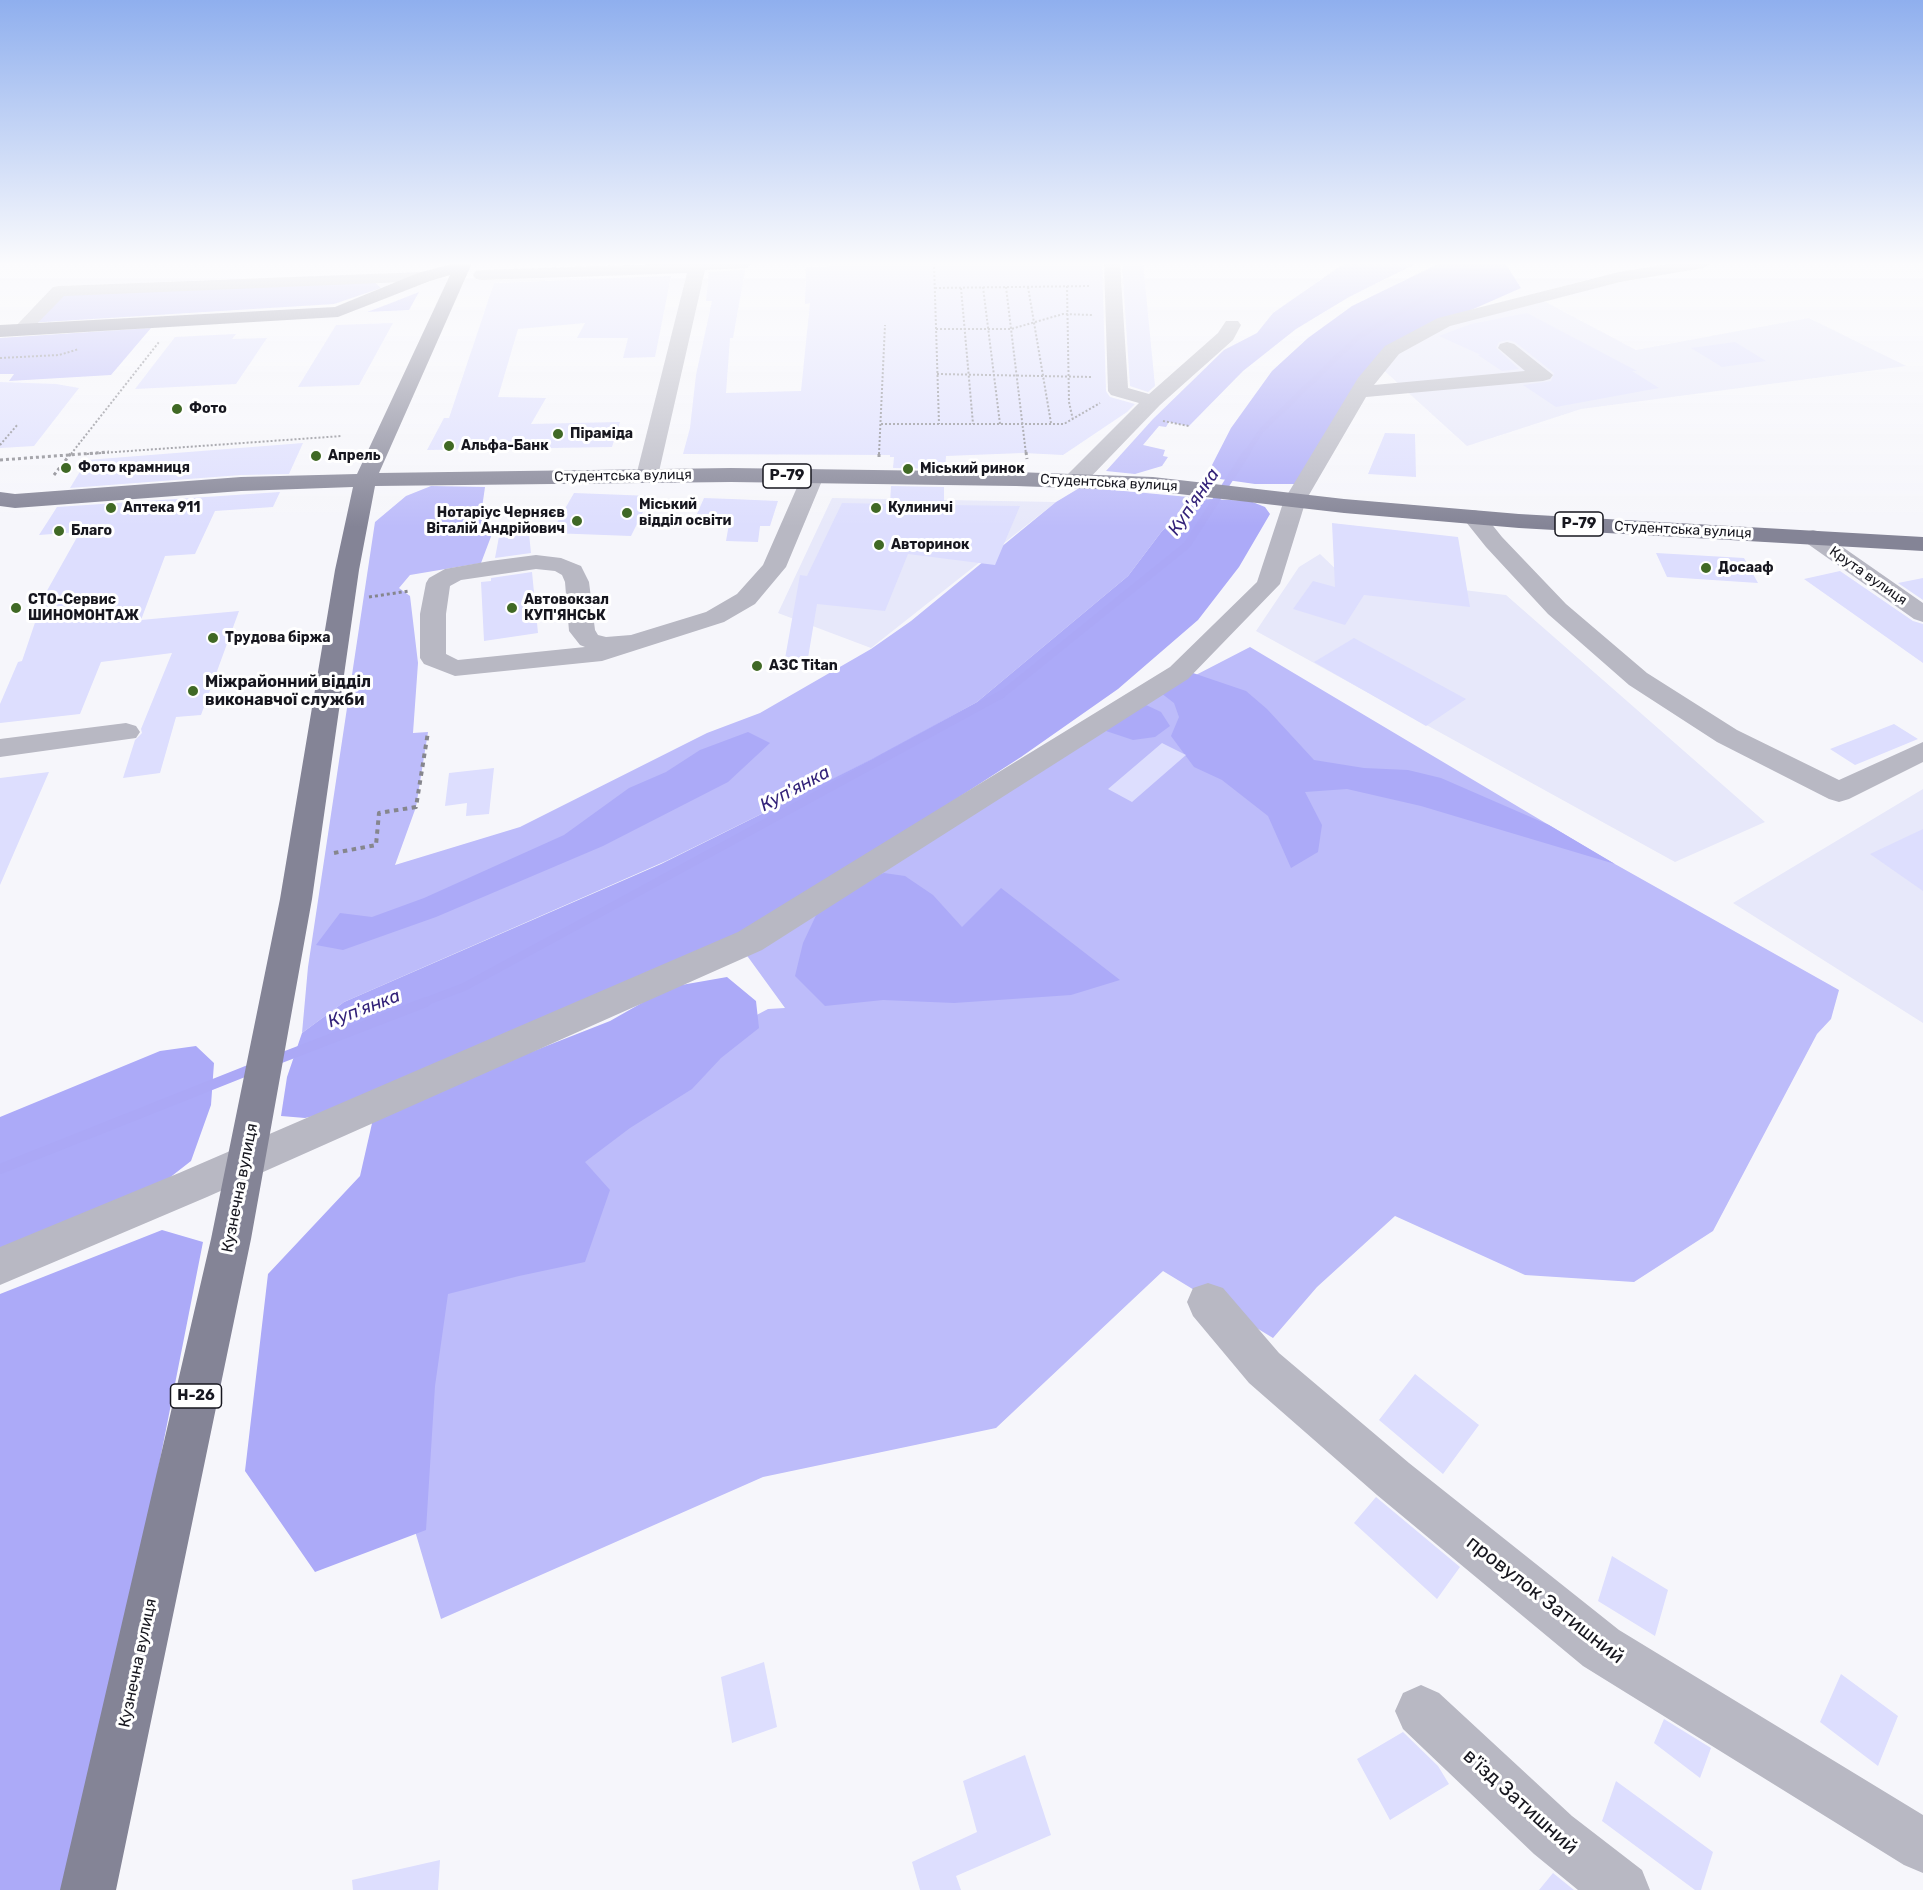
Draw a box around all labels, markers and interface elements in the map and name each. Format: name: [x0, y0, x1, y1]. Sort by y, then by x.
place label: Фото: [189, 401, 227, 417]
marker: Фото: [170, 402, 184, 416]
place label: Піраміда: [570, 426, 633, 442]
marker: Піраміда: [551, 427, 565, 441]
place label: Альфа-Банк: [461, 438, 549, 454]
marker: Альфа-Банк: [442, 439, 456, 453]
place label: Апрель: [328, 448, 380, 464]
marker: Апрель: [309, 449, 323, 463]
place label: Фото крамниця: [78, 460, 190, 476]
marker: Фото крамниця: [59, 461, 73, 475]
place label: Міський ринок: [920, 461, 1025, 477]
marker: Міський ринок: [901, 462, 915, 476]
road number: Р-79: [763, 464, 811, 488]
water label: Куп'янка: [1164, 464, 1224, 540]
street label: Студентська вулиця: [554, 466, 692, 486]
street label: Студентська вулиця: [1040, 471, 1178, 495]
place label: Міський відділ освіти: [639, 497, 731, 530]
place label: Аптека 911: [123, 500, 200, 516]
place label: Кулиничі: [888, 500, 953, 516]
marker: Аптека 911: [104, 501, 118, 515]
marker: Кулиничі: [869, 501, 883, 515]
place label: Нотаріус Черняєв Віталій Андрійович: [426, 505, 565, 538]
marker: Міський відділ освіти: [620, 506, 634, 520]
road number: Р-79: [1555, 512, 1603, 536]
marker: Нотаріус Черняєв Віталій Андрійович: [570, 514, 584, 528]
street label: Студентська вулиця: [1614, 518, 1752, 542]
place label: Благо: [71, 523, 112, 539]
marker: Благо: [52, 524, 66, 538]
place label: Авторинок: [891, 537, 969, 553]
marker: Авторинок: [872, 538, 886, 552]
street label: Крута вулиця: [1826, 543, 1910, 609]
place label: Досааф: [1718, 560, 1774, 576]
marker: Досааф: [1699, 561, 1713, 575]
place label: СТО-Сервис ШИНОМОНТАЖ: [28, 592, 139, 624]
place label: Автовокзал КУП'ЯНСЬК: [524, 592, 609, 624]
marker: СТО-Сервис ШИНОМОНТАЖ: [9, 601, 23, 615]
marker: Автовокзал КУП'ЯНСЬК: [505, 601, 519, 615]
place label: Трудова біржа: [225, 630, 331, 646]
marker: Трудова біржа: [206, 631, 220, 645]
place label: АЗС Titan: [769, 658, 838, 674]
marker: АЗС Titan: [750, 659, 764, 673]
place label: Міжрайонний відділ виконавчої служби: [205, 672, 371, 710]
marker: Міжрайонний відділ виконавчої служби: [186, 684, 200, 698]
water label: Куп'янка: [756, 762, 834, 816]
water label: Куп'янка: [325, 985, 403, 1033]
street label: Кузнечна вулиця: [218, 1122, 262, 1254]
road number: Н-26: [170, 1384, 222, 1408]
street label: провулок Затишний: [1461, 1531, 1629, 1669]
street label: Кузнечна вулиця: [115, 1597, 161, 1729]
street label: в'їзд Затишний: [1458, 1744, 1582, 1860]

